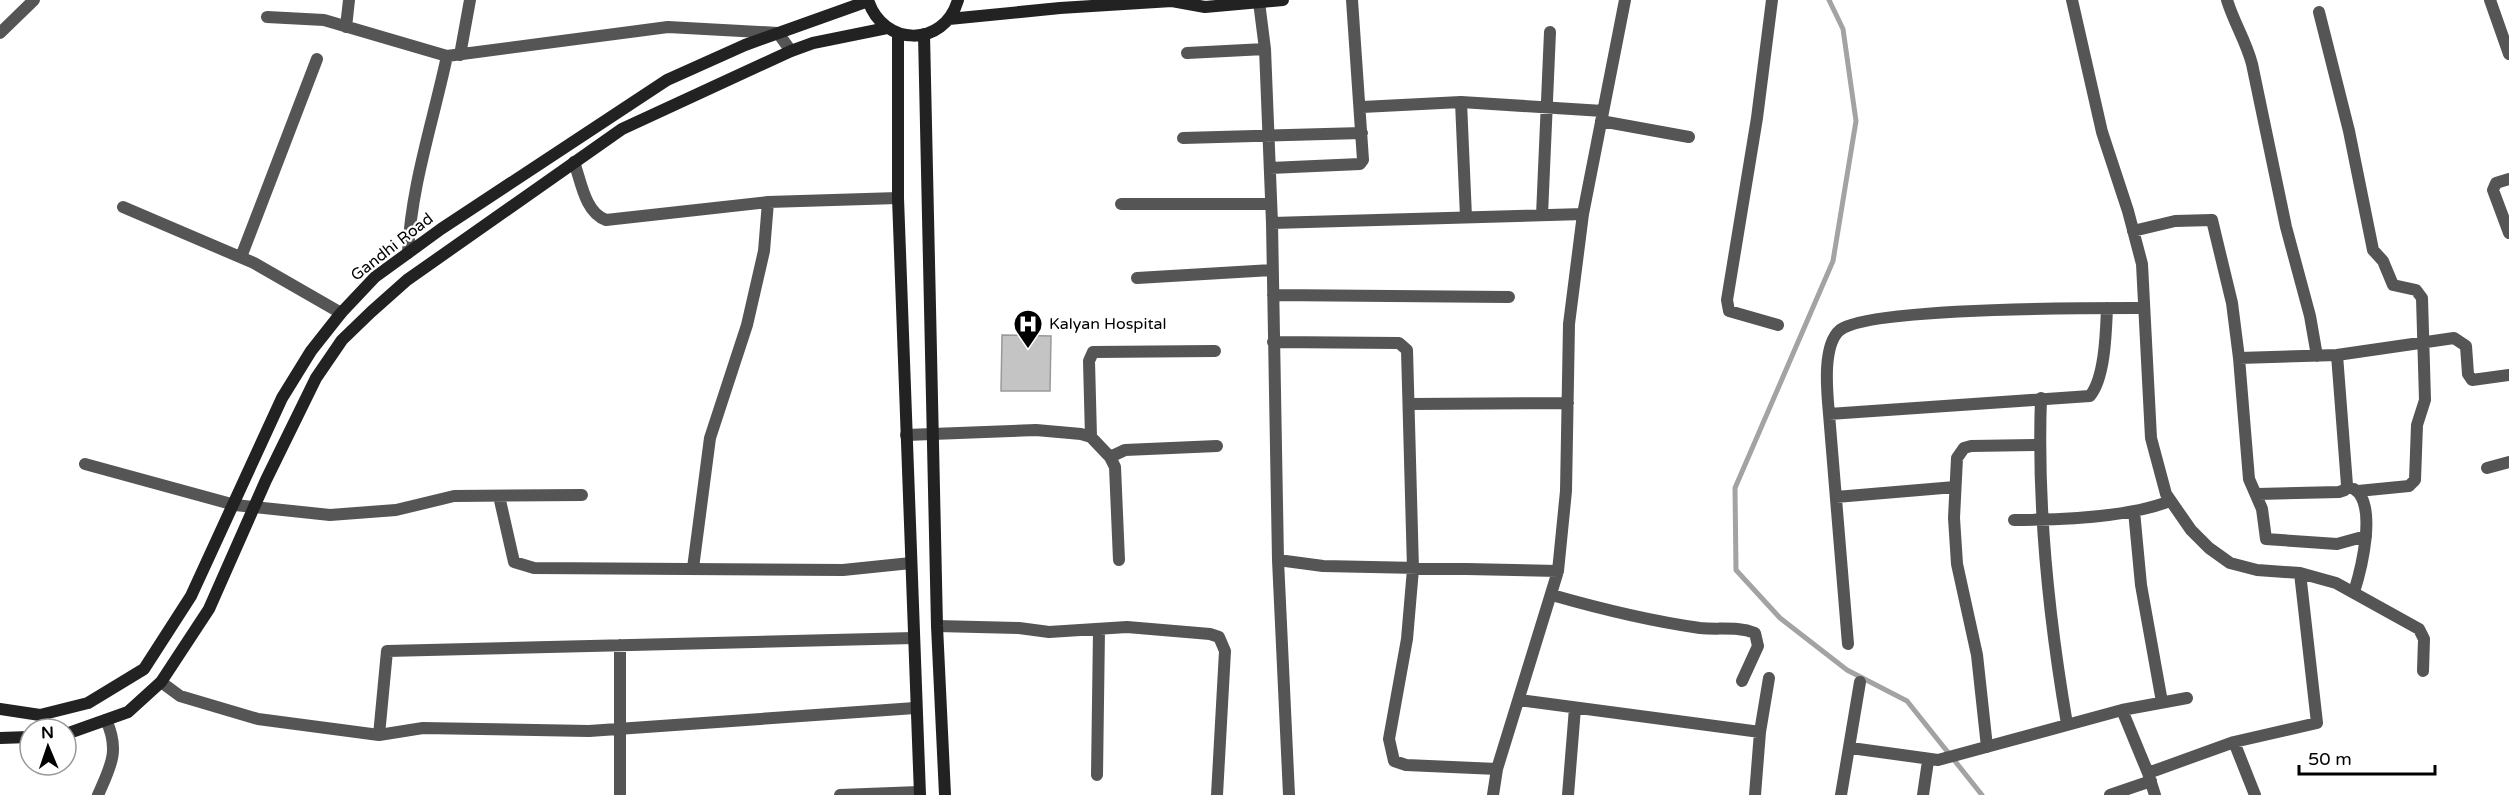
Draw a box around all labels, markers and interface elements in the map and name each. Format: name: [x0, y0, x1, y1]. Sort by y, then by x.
street label: Gandhi Road: [347, 209, 437, 285]
hospital icon: Kalyan Hospital: [1012, 308, 1044, 350]
place label: Kalyan Hospital: [1049, 314, 1167, 334]
north arrow: [18, 717, 78, 777]
text: N: [41, 723, 54, 743]
scale bar: [2299, 738, 2436, 776]
text: 50 m: [2308, 748, 2352, 770]

